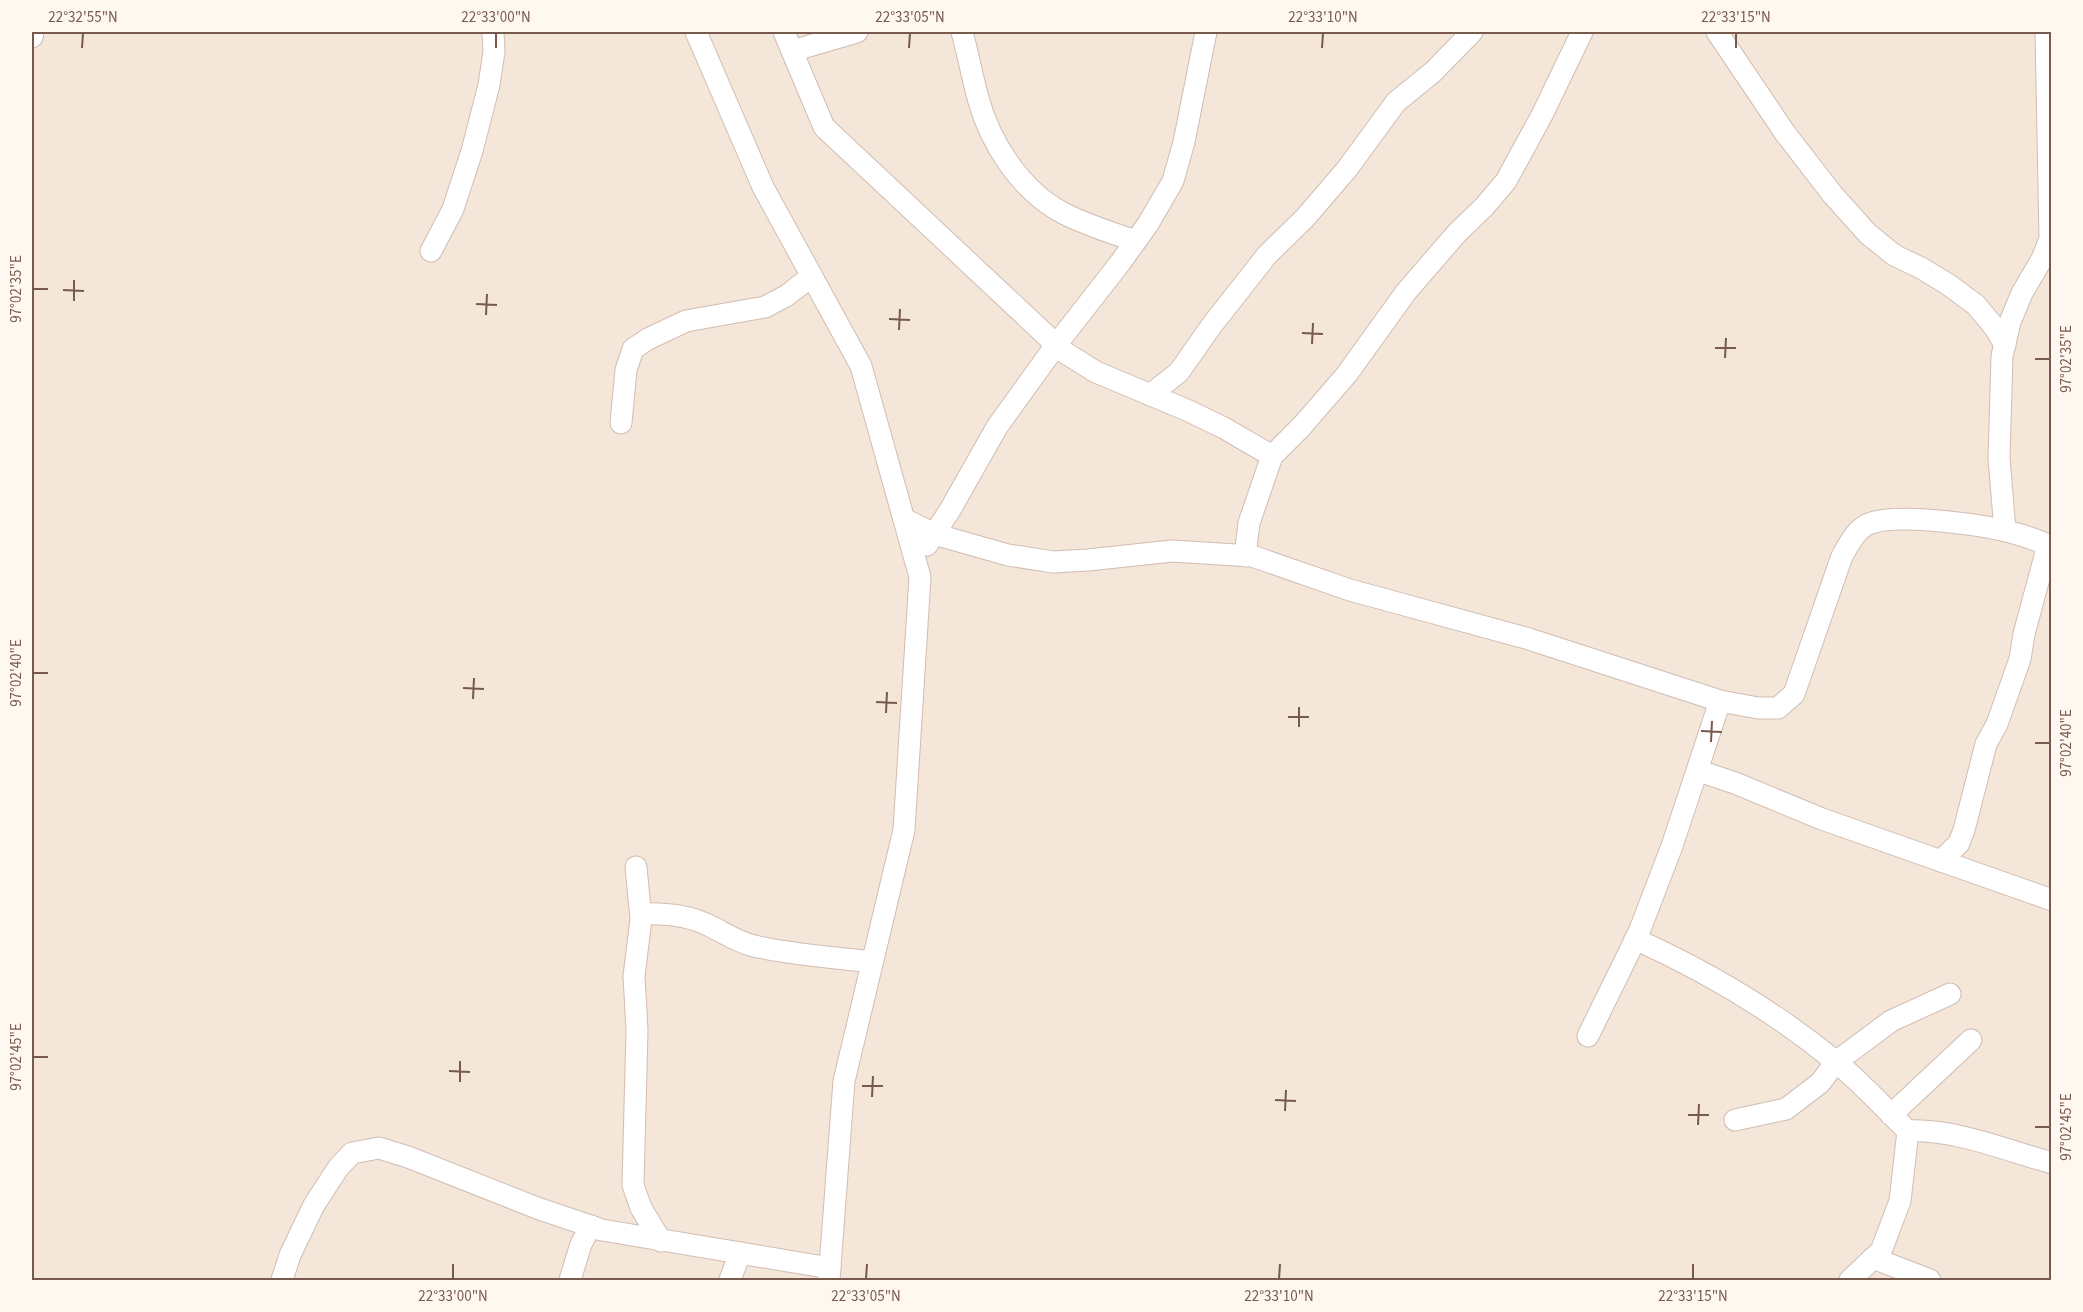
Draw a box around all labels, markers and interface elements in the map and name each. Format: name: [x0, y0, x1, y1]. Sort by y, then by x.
text: 22°32'55"N: [48, 7, 118, 28]
text: 22°33'00"N: [461, 7, 531, 28]
text: 22°33'05"N: [875, 7, 945, 28]
text: 22°33'10"N: [1288, 7, 1358, 28]
text: 22°33'15"N: [1701, 7, 1771, 28]
text: 97°02'35"E: [6, 255, 27, 323]
text: 97°02'35"E: [2056, 325, 2077, 393]
text: 97°02'40"E: [6, 639, 27, 707]
text: 97°02'40"E: [2056, 709, 2077, 777]
text: 97°02'45"E: [6, 1023, 27, 1091]
text: 97°02'45"E: [2056, 1093, 2077, 1161]
text: 22°33'00"N: [418, 1286, 488, 1307]
text: 22°33'05"N: [831, 1286, 901, 1307]
text: 22°33'10"N: [1244, 1286, 1314, 1307]
text: 22°33'15"N: [1658, 1286, 1728, 1307]

